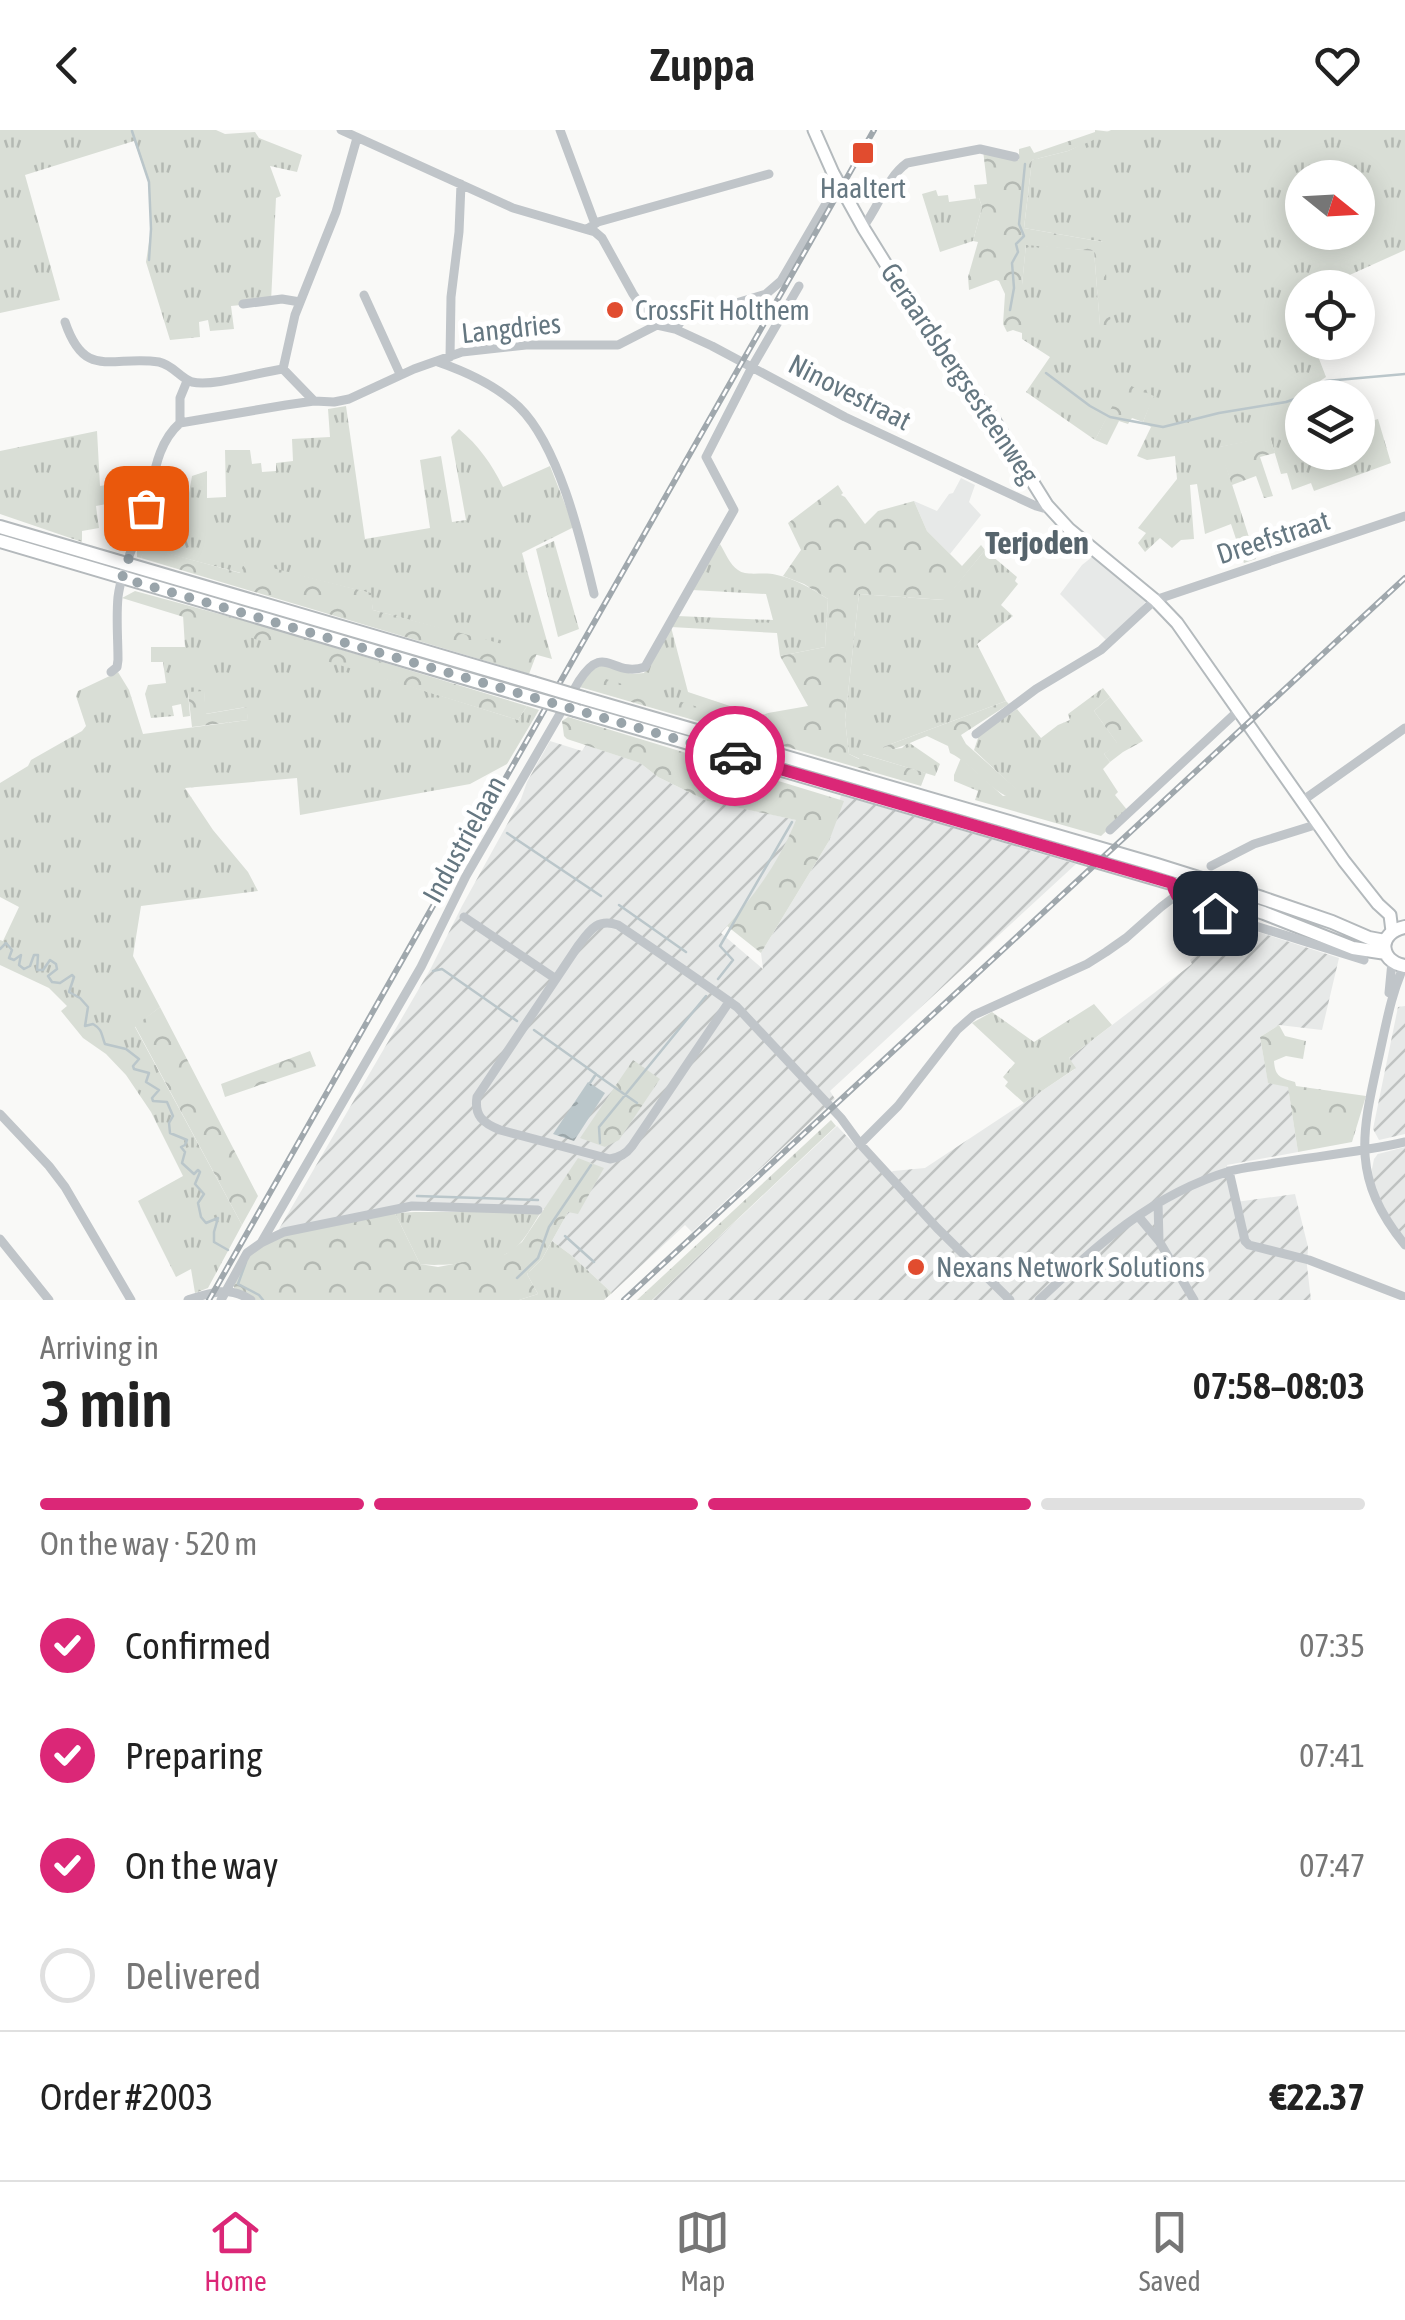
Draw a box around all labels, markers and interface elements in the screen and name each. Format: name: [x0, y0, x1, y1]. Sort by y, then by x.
icon: back: [40, 38, 95, 93]
icon: heart: [1310, 38, 1365, 93]
text: Zuppa: [650, 39, 755, 91]
marker: Haaltert: [850, 140, 876, 166]
north arrow: [1285, 160, 1375, 250]
map controls: [1285, 160, 1375, 470]
place label: Haaltert: [820, 172, 906, 204]
street label: Geraardsbergsesteenweg: [874, 257, 1046, 489]
button: locate: [1285, 270, 1375, 360]
place label: CrossFit Holthem: [635, 294, 810, 326]
marker: CrossFit Holthem: [604, 299, 626, 321]
street label: Langdries: [460, 307, 562, 349]
street label: Ninovestraat: [783, 348, 917, 436]
button: layers: [1285, 380, 1375, 470]
pin: [104, 466, 189, 551]
icon: bag: [119, 481, 174, 536]
street label: Dreefstraat: [1213, 504, 1333, 570]
district label: Terjoden: [985, 524, 1089, 561]
courier: [685, 706, 785, 806]
icon: car: [708, 729, 763, 784]
street label: Industrielaan: [416, 770, 512, 908]
pin: [1173, 871, 1258, 956]
icon: home: [1188, 886, 1243, 941]
place label: Nexans Network Solutions: [936, 1251, 1205, 1283]
marker: Nexans Network Solutions: [905, 1256, 927, 1278]
text: Arriving in: [40, 1329, 159, 1366]
text: 07:58–08:03: [1193, 1364, 1365, 1407]
text: 3 min: [40, 1366, 173, 1441]
text: On the way · 520 m: [40, 1525, 257, 1562]
icon: check: [40, 1618, 95, 1673]
text: Confirmed: [125, 1624, 271, 1667]
text: 07:35: [1299, 1627, 1365, 1664]
icon: check: [40, 1728, 95, 1783]
text: Preparing: [125, 1734, 263, 1777]
text: 07:41: [1299, 1737, 1365, 1774]
icon: check: [40, 1838, 95, 1893]
text: On the way: [125, 1844, 278, 1887]
text: 07:47: [1299, 1847, 1365, 1884]
text: Delivered: [125, 1954, 261, 1997]
text: Order #2003: [40, 2075, 213, 2118]
text: €22.37: [1270, 2075, 1365, 2118]
tab: Home: [204, 2205, 267, 2297]
tab: Map: [675, 2205, 730, 2297]
tab: Saved: [1139, 2205, 1201, 2297]

